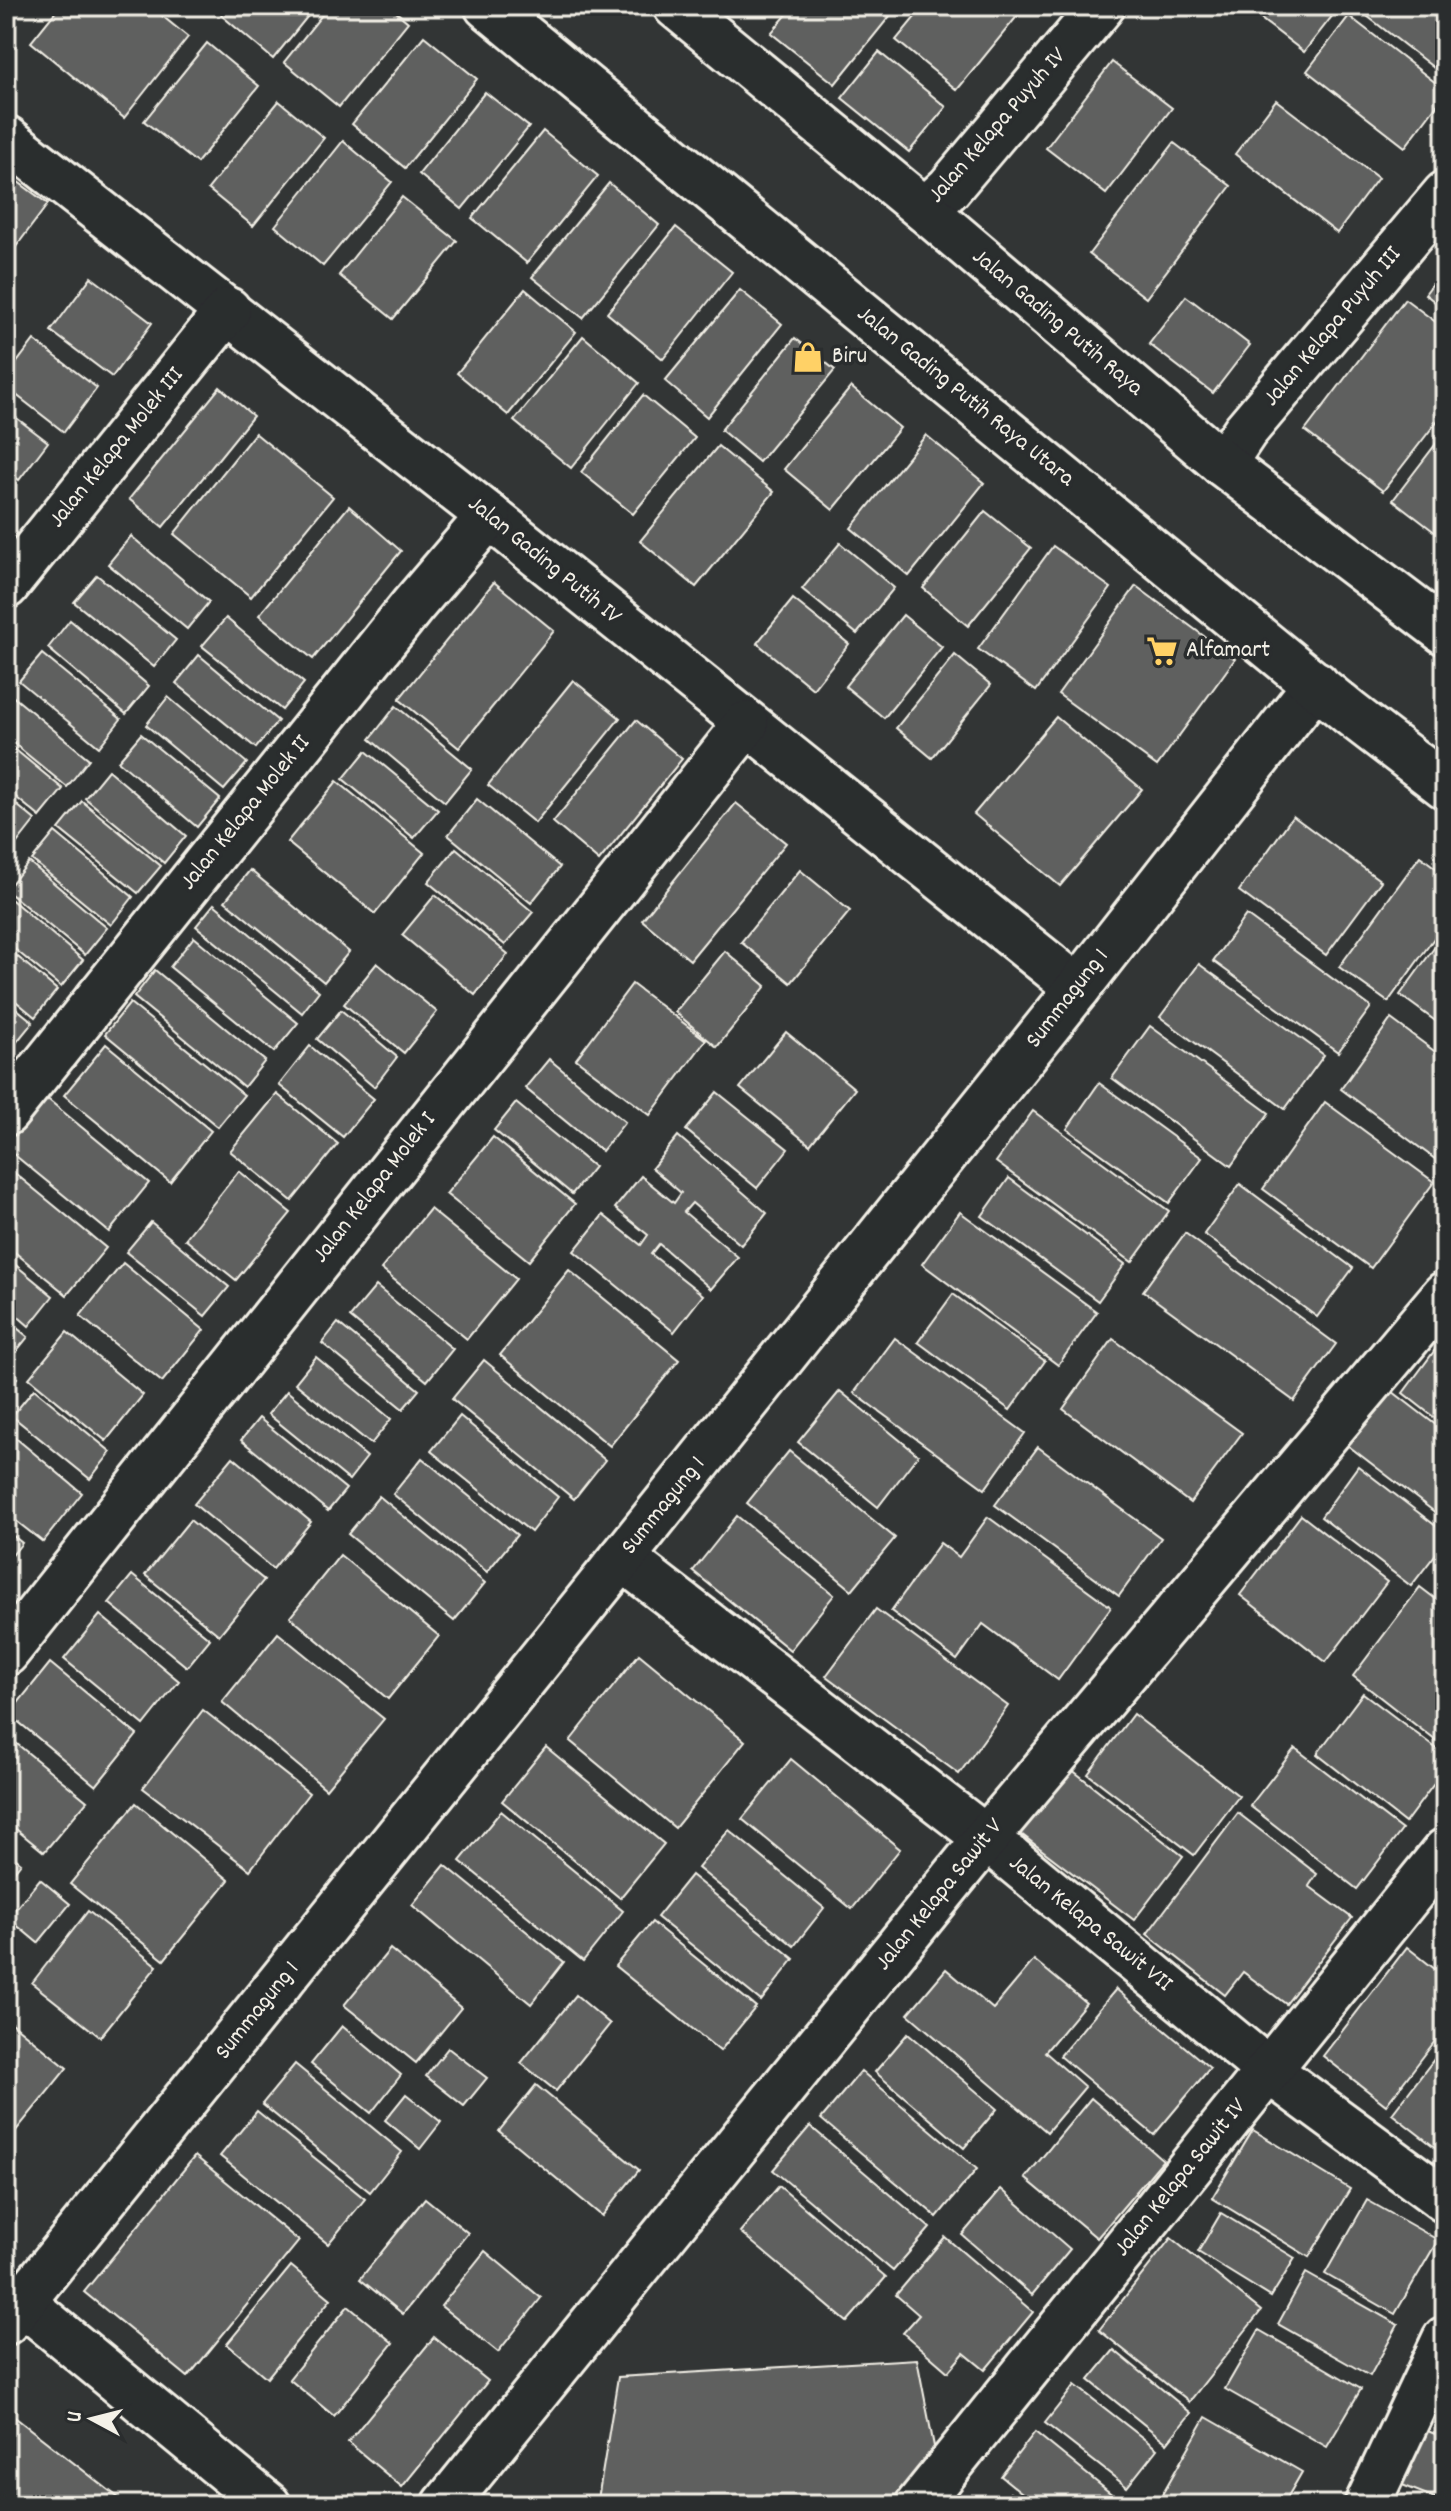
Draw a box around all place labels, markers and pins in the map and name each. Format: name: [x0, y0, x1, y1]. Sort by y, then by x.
shop icon: Biru: [791, 340, 825, 374]
place label: Biru: [832, 340, 867, 374]
supermarket icon: Alfamart: [1145, 634, 1179, 668]
place label: Alfamart: [1186, 634, 1270, 668]

